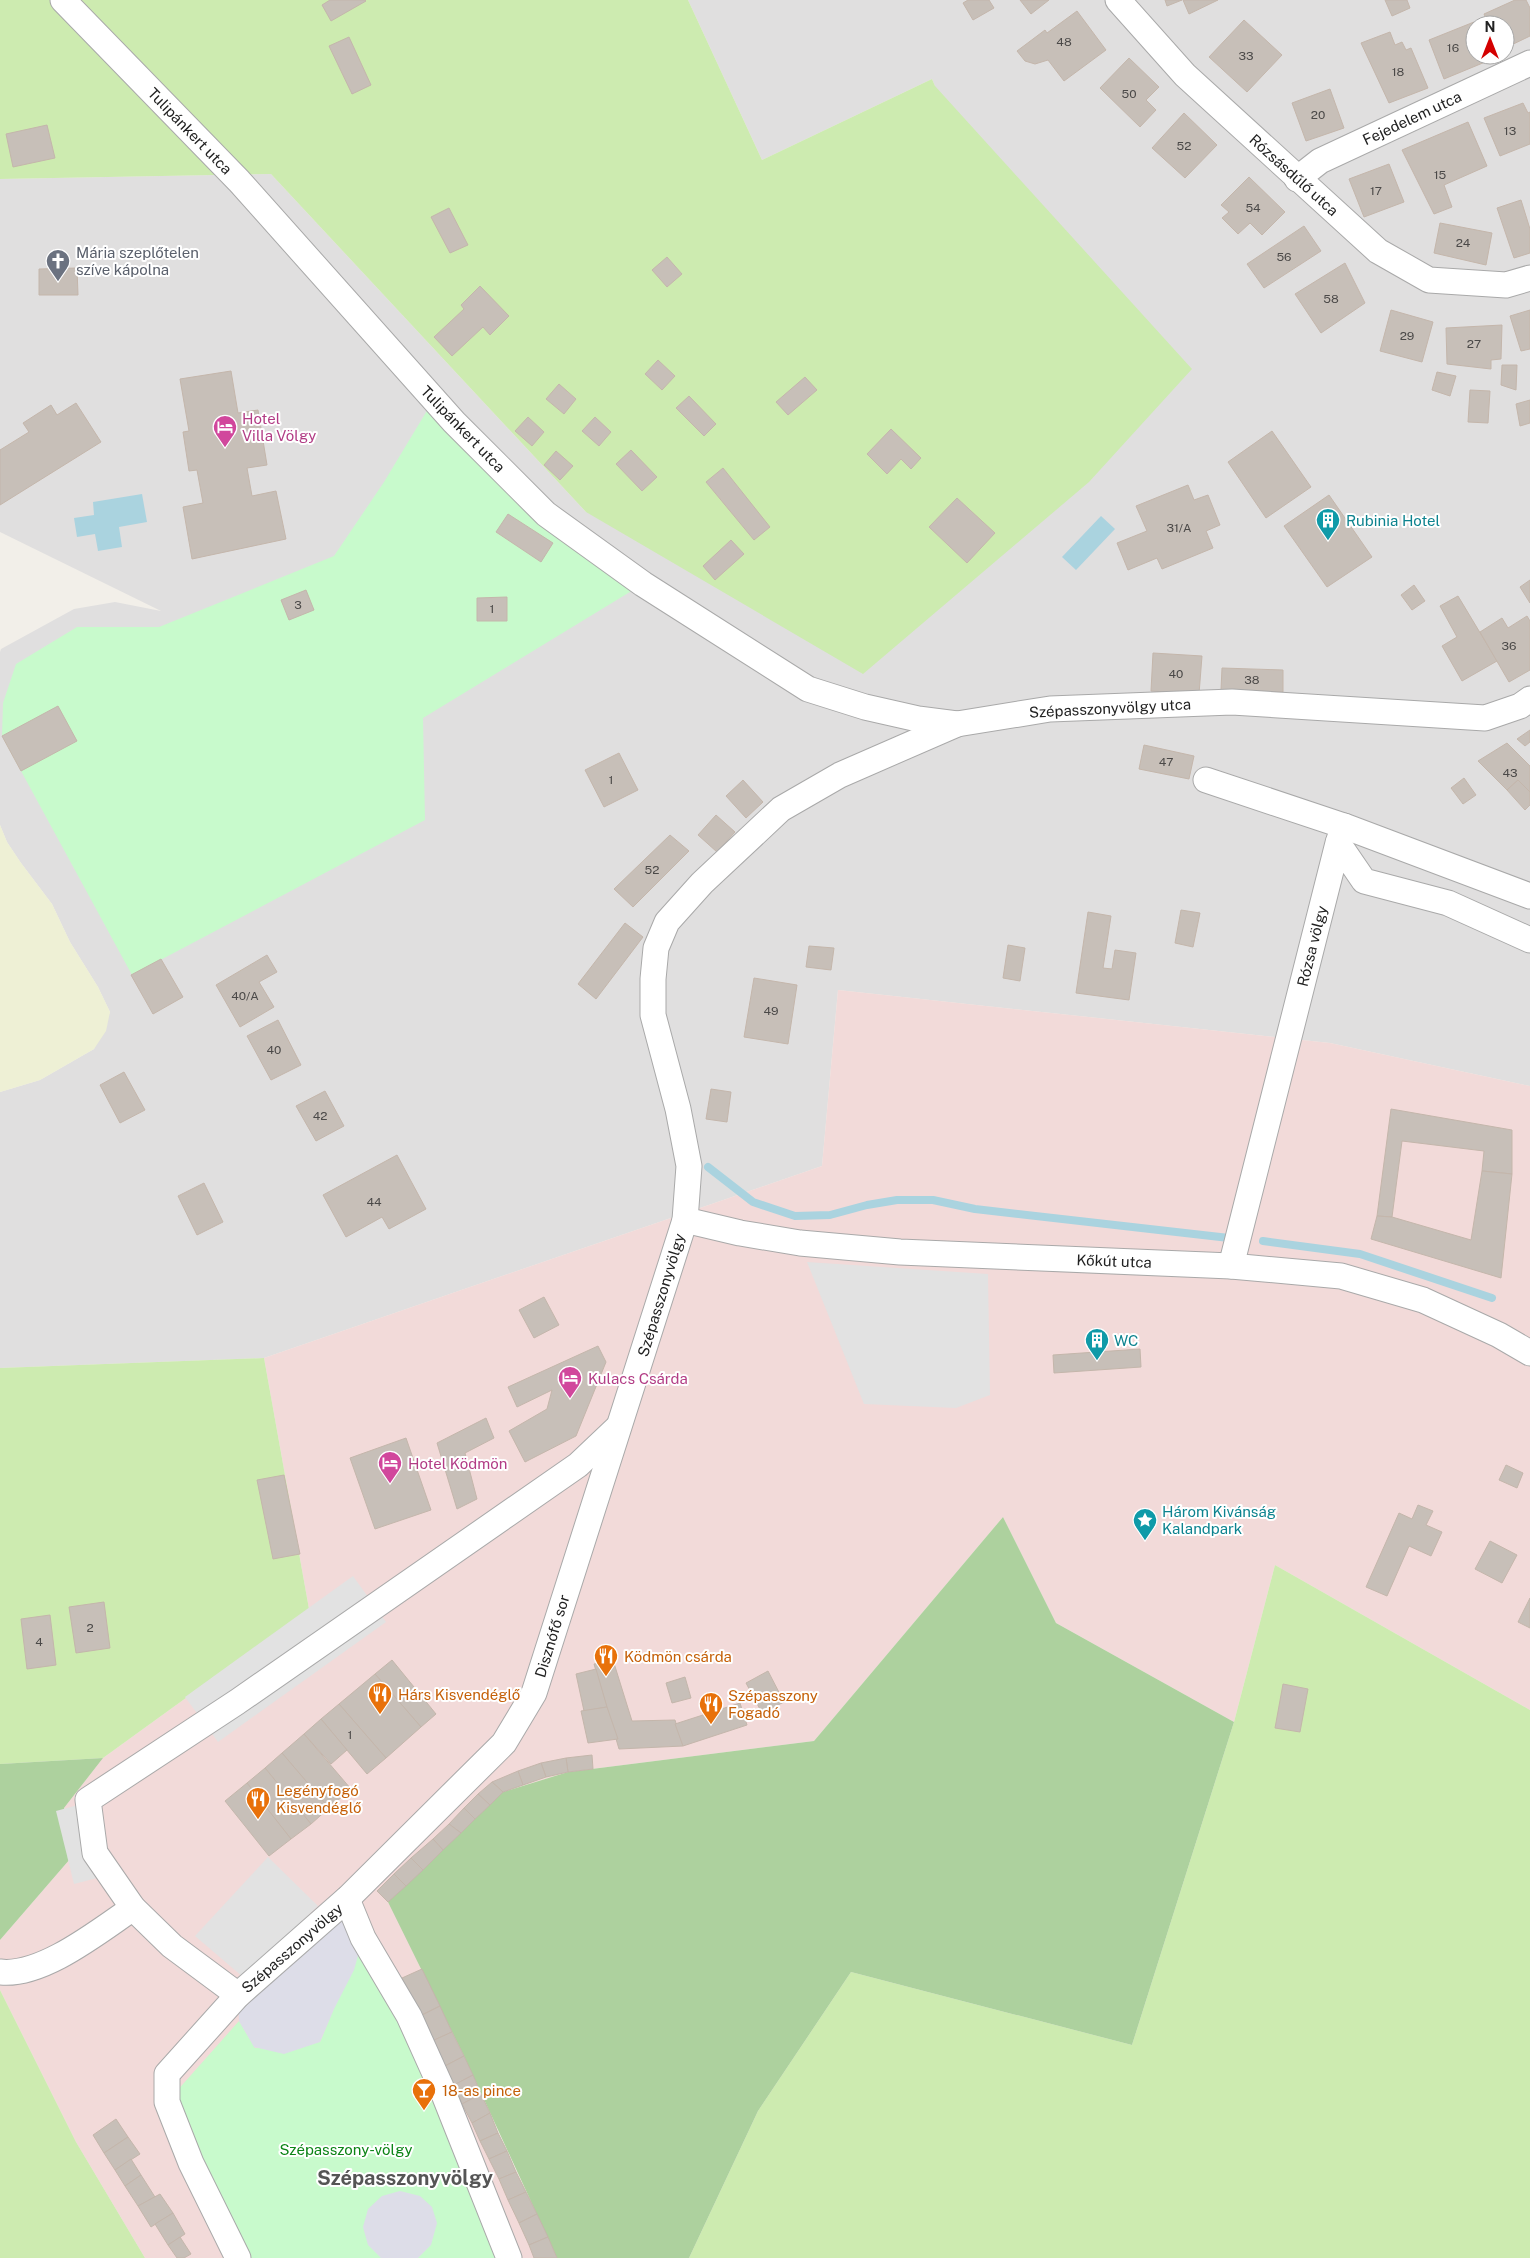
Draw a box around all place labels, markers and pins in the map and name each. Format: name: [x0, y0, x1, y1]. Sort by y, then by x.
place label: Mária szeplőtelen szíve kápolna: [76, 244, 199, 278]
church icon: Mária szeplőtelen szíve kápolna: [45, 248, 71, 282]
place label: Hotel Villa Völgy: [242, 410, 316, 444]
hotel icon: Hotel Villa Völgy: [212, 414, 238, 448]
building icon: Rubinia Hotel: [1315, 507, 1341, 541]
place label: Rubinia Hotel: [1346, 512, 1440, 529]
building icon: WC: [1084, 1327, 1110, 1361]
place label: WC: [1114, 1332, 1138, 1349]
hotel icon: Kulacs Csárda: [557, 1365, 583, 1399]
place label: Kulacs Csárda: [588, 1370, 688, 1387]
hotel icon: Hotel Ködmön: [377, 1450, 403, 1484]
place label: Hotel Ködmön: [408, 1455, 507, 1472]
place label: Három Kivánság Kalandpark: [1162, 1503, 1276, 1537]
place icon: Három Kivánság Kalandpark: [1132, 1507, 1158, 1541]
restaurant icon: Ködmön csárda: [593, 1643, 619, 1677]
place label: Ködmön csárda: [624, 1648, 732, 1665]
restaurant icon: Hárs Kisvendéglő: [367, 1681, 393, 1715]
place label: Hárs Kisvendéglő: [398, 1686, 521, 1703]
place label: Szépasszony Fogadó: [728, 1687, 818, 1721]
restaurant icon: Szépasszony Fogadó: [698, 1691, 724, 1725]
place label: Legényfogó Kisvendéglő: [276, 1782, 362, 1816]
restaurant icon: Legényfogó Kisvendéglő: [245, 1786, 271, 1820]
bar icon: 18-as pince: [411, 2077, 437, 2111]
place label: 18-as pince: [442, 2082, 521, 2099]

